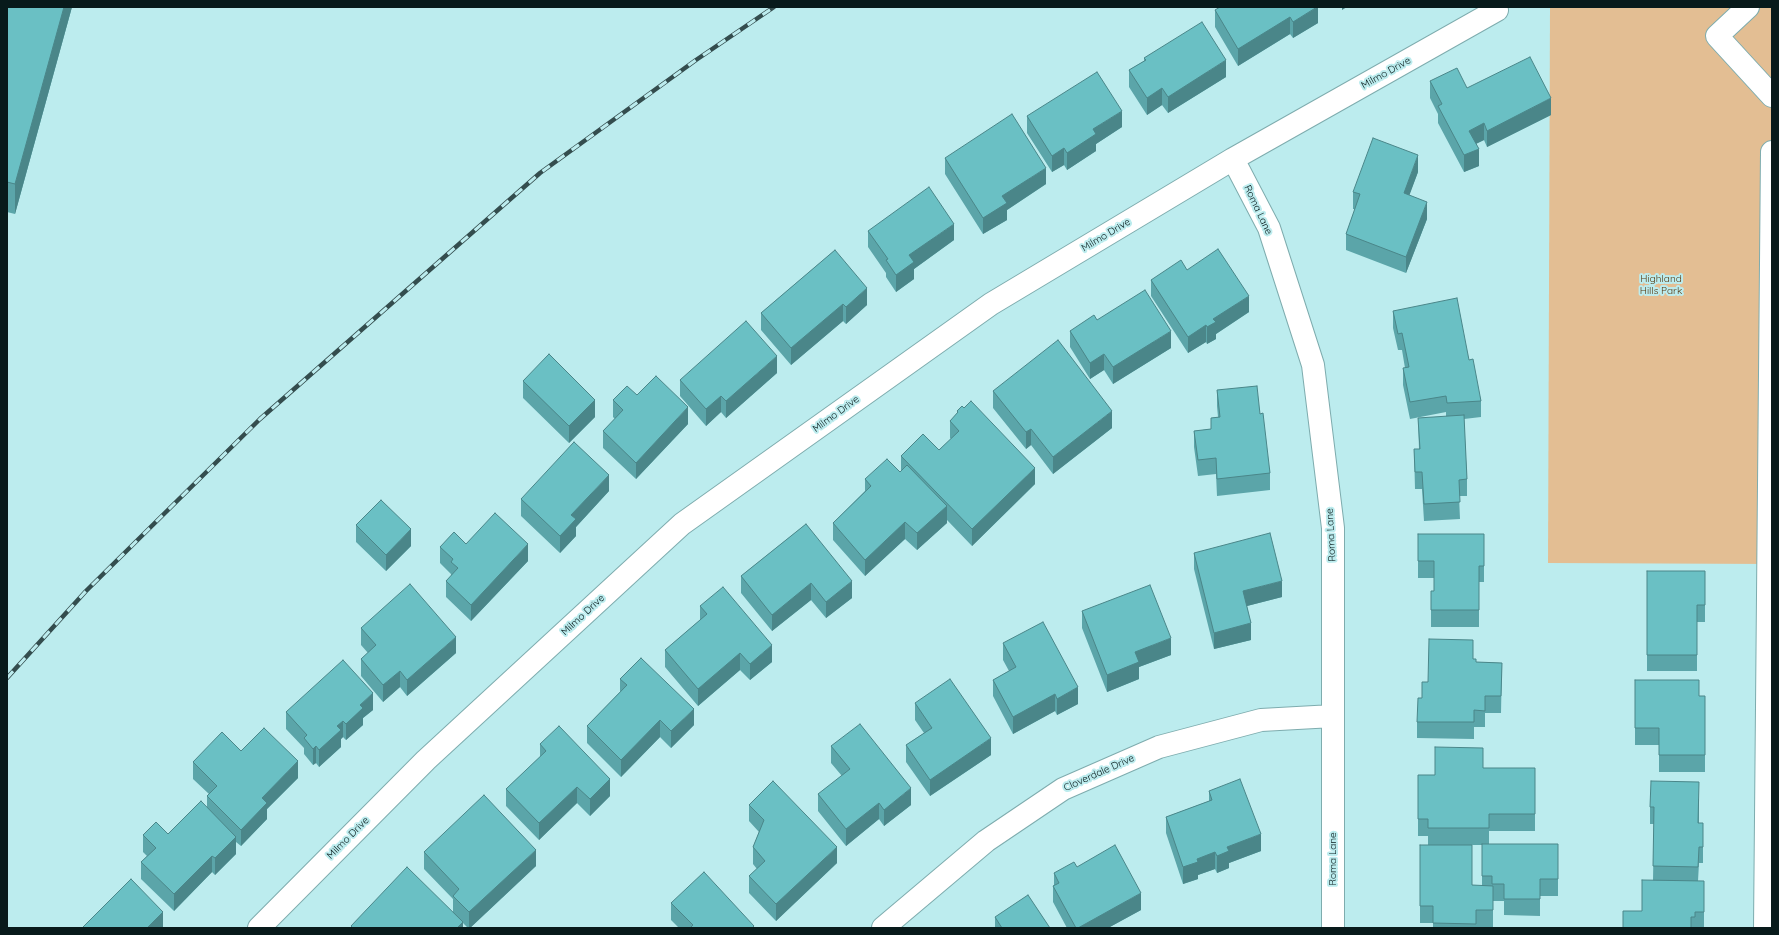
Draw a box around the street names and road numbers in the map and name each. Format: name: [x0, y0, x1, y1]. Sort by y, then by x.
street label: Milmo Drive: [1359, 55, 1413, 91]
street label: Roma Lane: [1241, 183, 1275, 237]
street label: Milmo Drive: [1079, 216, 1133, 254]
street label: Milmo Drive: [810, 393, 862, 435]
street label: Roma Lane: [1324, 508, 1338, 562]
street label: Milmo Drive: [559, 592, 607, 638]
street label: Cloverdale Drive: [1062, 752, 1136, 794]
street label: Milmo Drive: [324, 814, 372, 862]
street label: Roma Lane: [1327, 832, 1339, 886]

